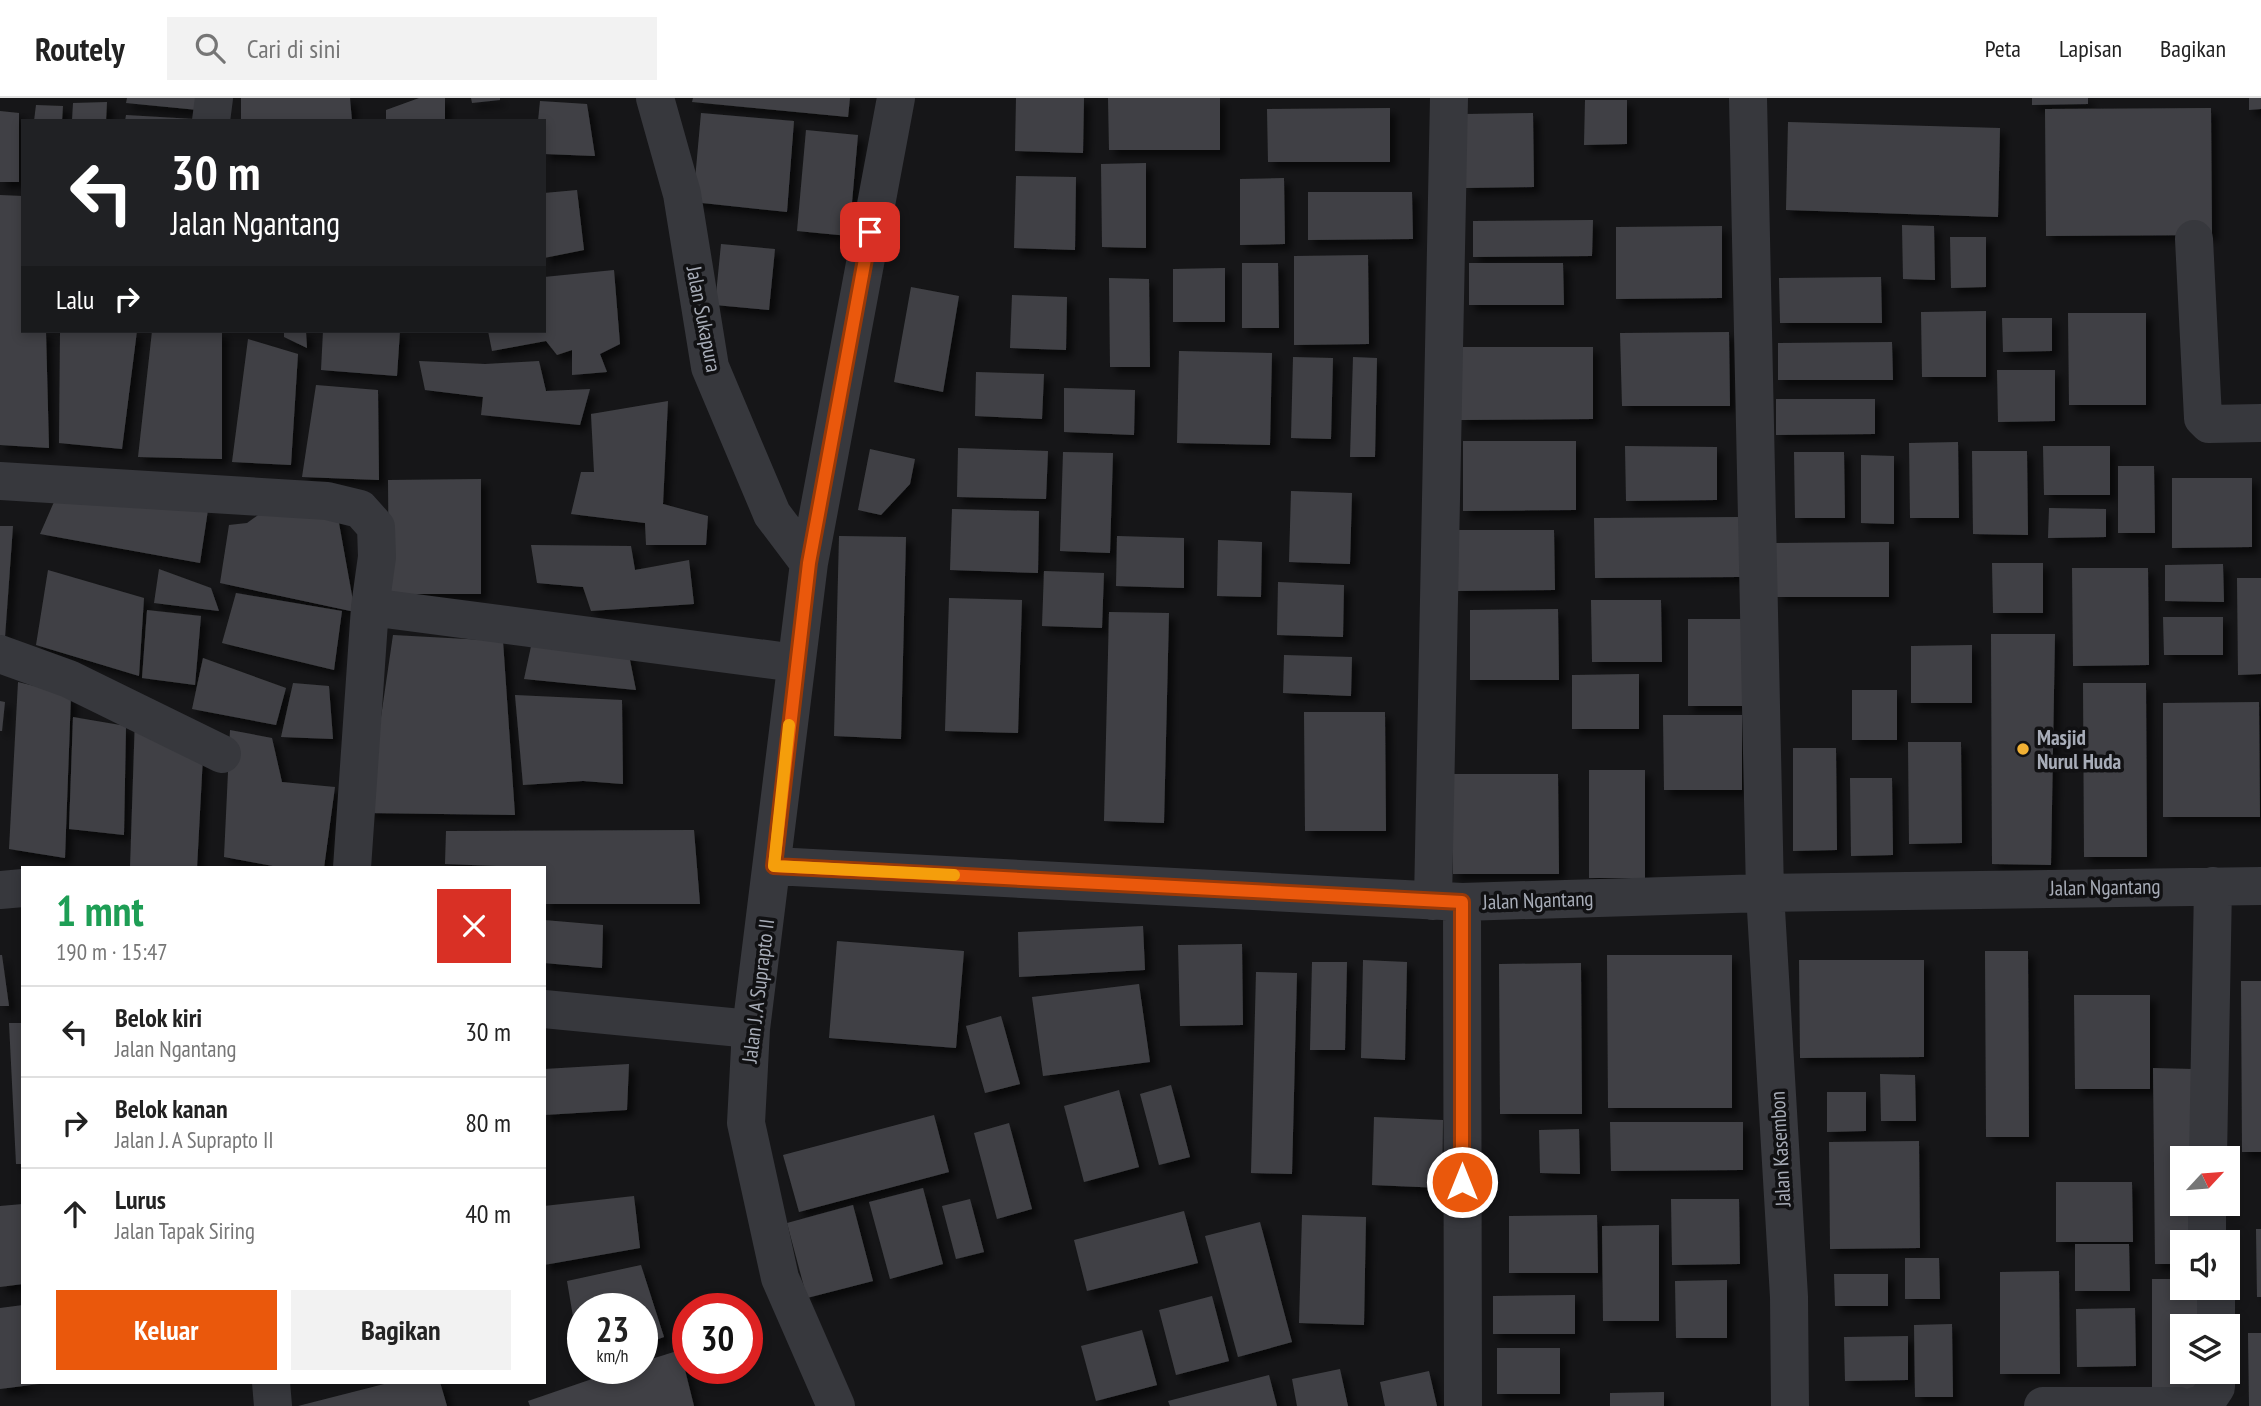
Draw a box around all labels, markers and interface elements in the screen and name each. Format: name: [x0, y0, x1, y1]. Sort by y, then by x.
search box: [167, 17, 657, 80]
text: Routely: [35, 27, 125, 70]
icon: search: [191, 29, 229, 67]
text: Cari di sini: [247, 32, 341, 65]
text: Peta: [1985, 33, 2021, 64]
text: Lapisan: [2059, 33, 2122, 64]
text: Bagikan: [2160, 33, 2226, 64]
text: 30 m: [171, 140, 260, 204]
icon: left: [56, 147, 147, 238]
text: Jalan Ngantang: [171, 202, 340, 244]
pin: [840, 202, 900, 262]
icon: arrive: [851, 213, 889, 251]
street label: Jalan Sukapura: [680, 263, 728, 374]
icon: right: [108, 280, 146, 318]
text: Lalu: [56, 283, 94, 316]
place label: Masjid Nurul Huda: [2037, 724, 2122, 775]
marker: Masjid Nurul Huda: [2015, 741, 2031, 757]
street label: Jalan Ngantang: [2048, 873, 2161, 901]
text: 1 mnt: [56, 883, 144, 938]
street label: Jalan Ngantang: [1481, 885, 1594, 915]
button: close: [437, 889, 511, 963]
street label: Jalan J. A Suprapto II: [736, 917, 780, 1066]
text: 190 m · 15:47: [56, 937, 168, 966]
text: Belok kiri: [115, 1001, 202, 1034]
icon: left: [56, 1013, 94, 1051]
text: 30 m: [465, 1015, 511, 1048]
text: Jalan Ngantang: [115, 1034, 236, 1063]
street label: Jalan Kasembon: [1763, 1091, 1797, 1208]
text: Belok kanan: [115, 1092, 228, 1125]
icon: right: [56, 1104, 94, 1142]
text: 80 m: [465, 1106, 511, 1139]
text: Jalan J. A Suprapto II: [115, 1125, 274, 1154]
position arrow: [1425, 1145, 1499, 1219]
north arrow: [2170, 1146, 2240, 1216]
map controls: [2170, 1146, 2240, 1384]
text: Lurus: [115, 1183, 166, 1216]
icon: ahead: [56, 1195, 94, 1233]
text: 40 m: [465, 1197, 511, 1230]
text: Jalan Tapak Siring: [115, 1216, 255, 1245]
button: sound: [2170, 1230, 2240, 1300]
button: Keluar: [56, 1290, 277, 1370]
button: Bagikan: [291, 1290, 511, 1370]
speed limit sign: 30: [672, 1293, 763, 1384]
text: 23: [596, 1306, 629, 1352]
button: layers: [2170, 1314, 2240, 1384]
text: km/h: [597, 1344, 628, 1367]

